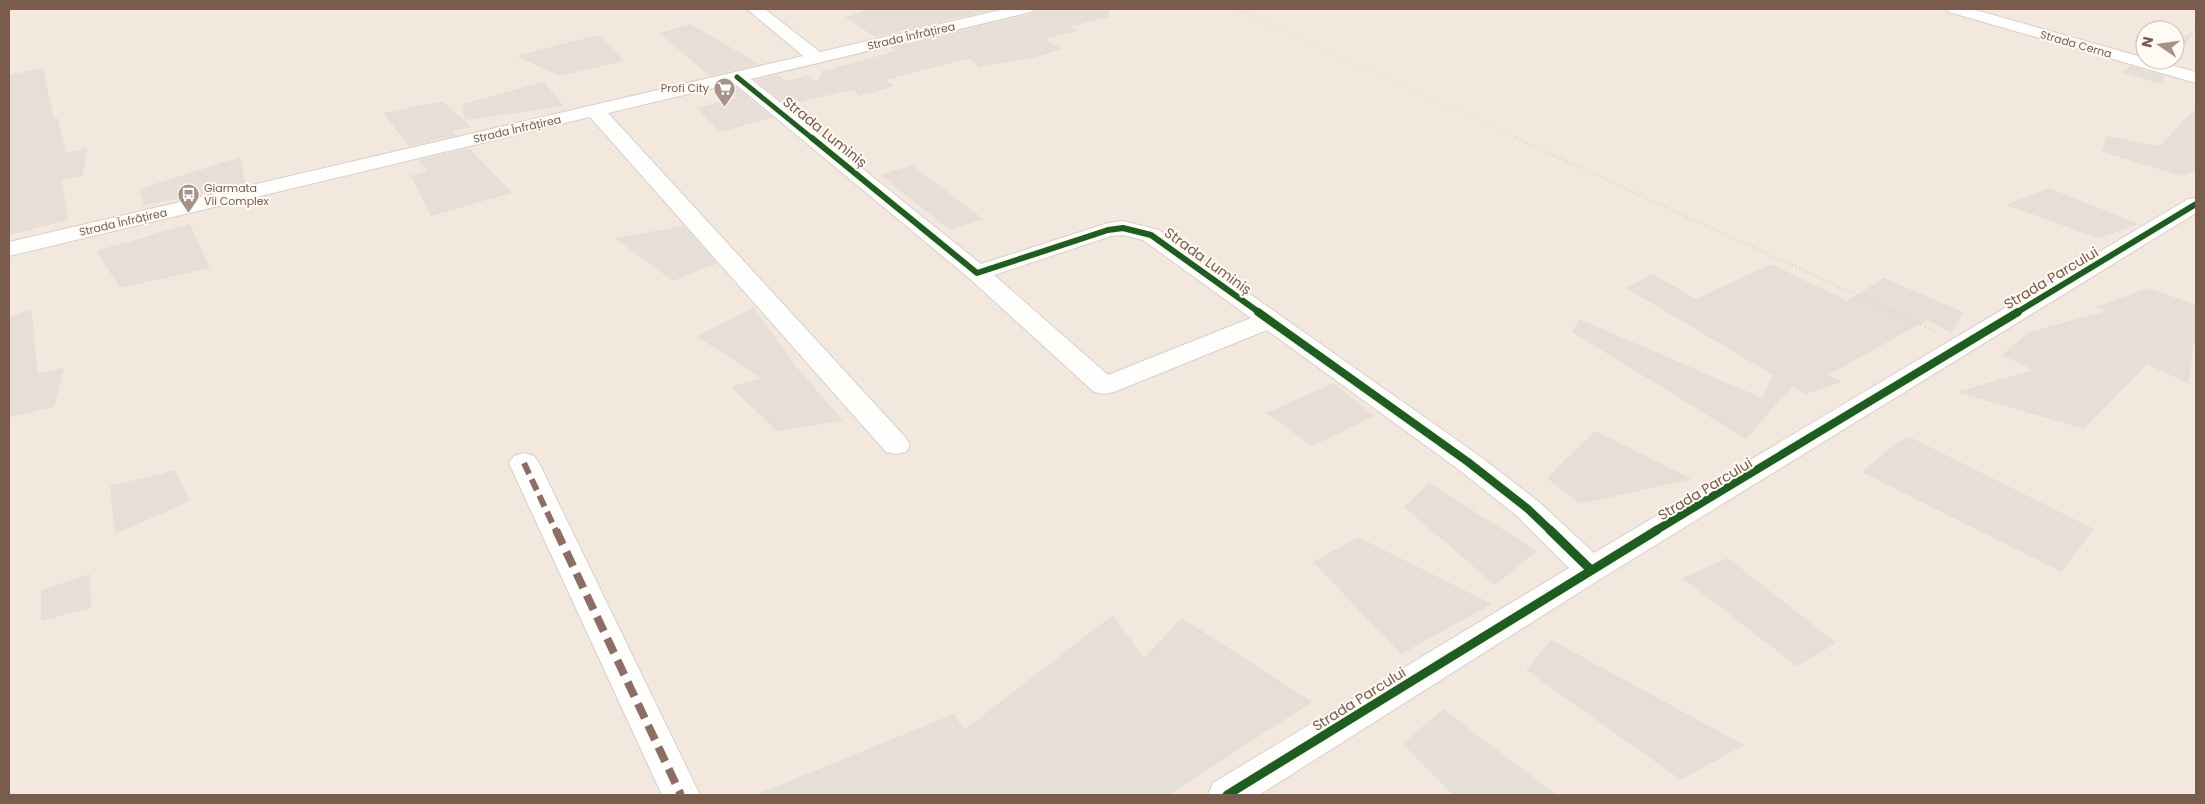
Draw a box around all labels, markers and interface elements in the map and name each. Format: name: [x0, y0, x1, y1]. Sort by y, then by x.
street label: Strada Înfrățirea: [865, 18, 957, 54]
north arrow: [2135, 20, 2185, 70]
street label: Strada Cerna: [2038, 26, 2114, 62]
text: N: [2136, 35, 2158, 49]
supermarket icon: Profi City: [713, 76, 737, 107]
place label: Profi City: [661, 80, 710, 96]
street label: Strada Luminiș: [779, 92, 871, 172]
street label: Strada Înfrățirea: [471, 111, 563, 147]
place label: Giarmata Vii Complex: [204, 180, 270, 209]
bus stop icon: Giarmata Vii Complex: [176, 182, 200, 213]
street label: Strada Înfrățirea: [77, 204, 169, 240]
street label: Strada Luminiș: [1160, 223, 1256, 299]
street label: Strada Parcului: [2000, 242, 2102, 314]
street label: Strada Parcului: [1654, 453, 1756, 525]
street label: Strada Parcului: [1308, 662, 1410, 736]

